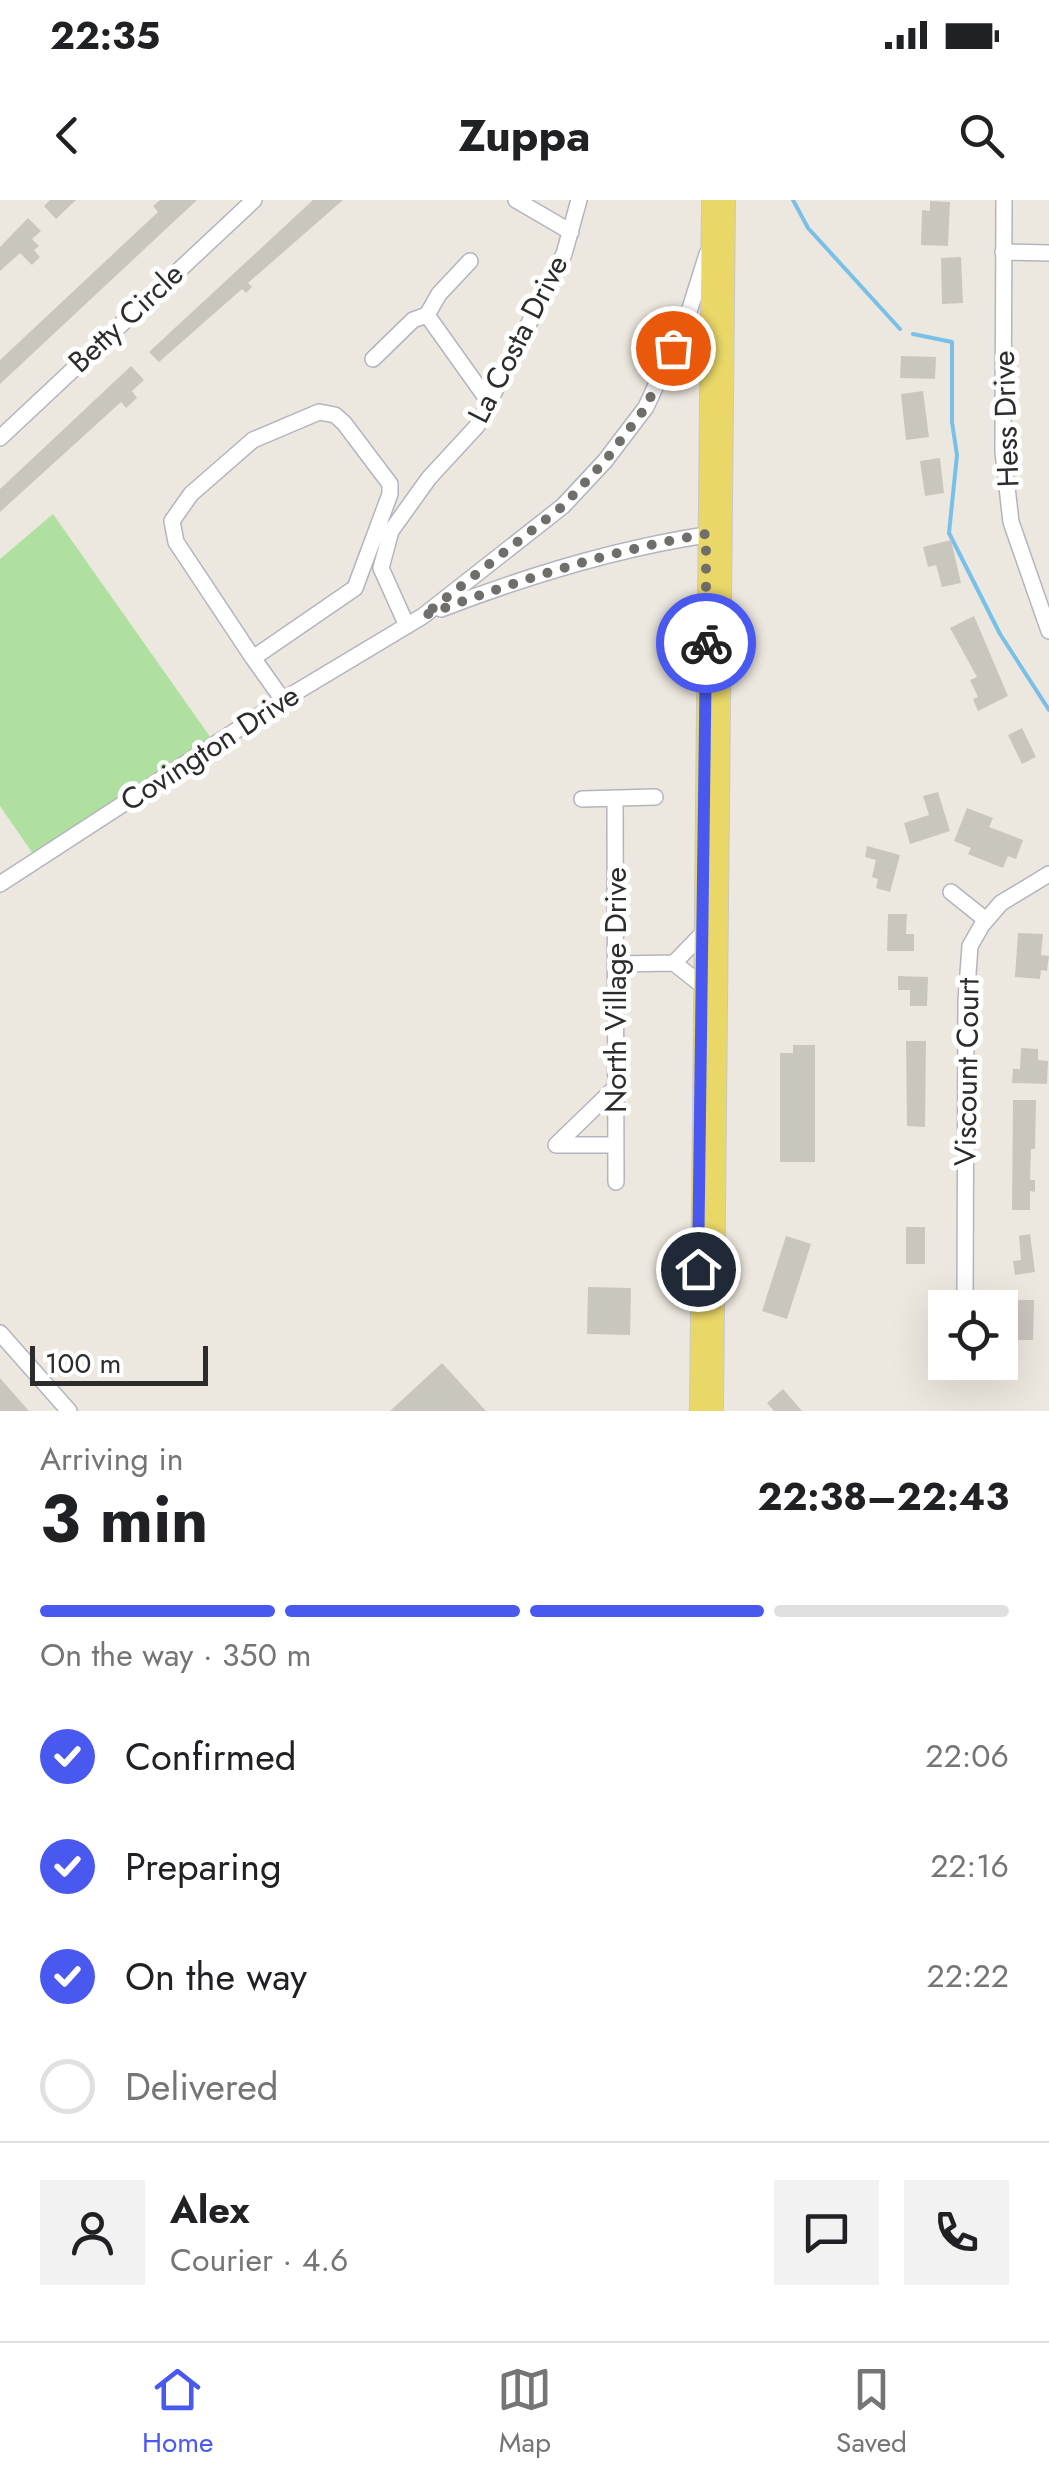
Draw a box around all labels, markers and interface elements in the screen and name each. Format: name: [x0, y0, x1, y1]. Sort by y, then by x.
text: 22:35: [50, 8, 160, 63]
text: Zuppa: [458, 103, 591, 168]
icon: back: [40, 108, 95, 163]
icon: search: [954, 108, 1009, 163]
street label: La Costa Drive: [457, 247, 578, 430]
street label: Betty Circle: [58, 253, 193, 382]
pin: [631, 306, 716, 391]
icon: bag: [646, 321, 701, 376]
street label: Hess Drive: [982, 350, 1029, 488]
courier: [656, 593, 756, 693]
icon: bike: [679, 616, 734, 671]
street label: Covington Drive: [112, 674, 308, 822]
street label: North Village Drive: [594, 867, 637, 1113]
street label: Viscount Court: [943, 977, 990, 1166]
pin: [656, 1227, 741, 1312]
icon: home: [671, 1242, 726, 1297]
map controls: [928, 1290, 1018, 1380]
button: locate: [928, 1290, 1018, 1380]
scale bar: [30, 1341, 208, 1386]
text: 100 m: [45, 1343, 121, 1384]
text: Arriving in: [40, 1436, 184, 1482]
text: 22:38–22:43: [757, 1469, 1009, 1524]
text: 3 min: [40, 1472, 208, 1566]
text: On the way · 350 m: [40, 1632, 311, 1678]
icon: check: [40, 1729, 95, 1784]
text: Confirmed: [125, 1729, 296, 1784]
text: 22:06: [925, 1733, 1009, 1779]
icon: check: [40, 1839, 95, 1894]
text: Preparing: [125, 1839, 282, 1894]
text: 22:16: [930, 1843, 1009, 1889]
icon: check: [40, 1949, 95, 2004]
text: On the way: [125, 1949, 307, 2004]
text: 22:22: [927, 1953, 1009, 1999]
text: Delivered: [125, 2059, 278, 2114]
button: person: [40, 2180, 145, 2285]
button: chat: [774, 2180, 879, 2285]
button: phone: [904, 2180, 1009, 2285]
text: Alex: [170, 2182, 250, 2237]
text: Courier · 4.6: [170, 2237, 348, 2283]
tab: Home: [142, 2362, 213, 2463]
tab: Map: [497, 2362, 552, 2463]
tab: Saved: [836, 2362, 907, 2463]

